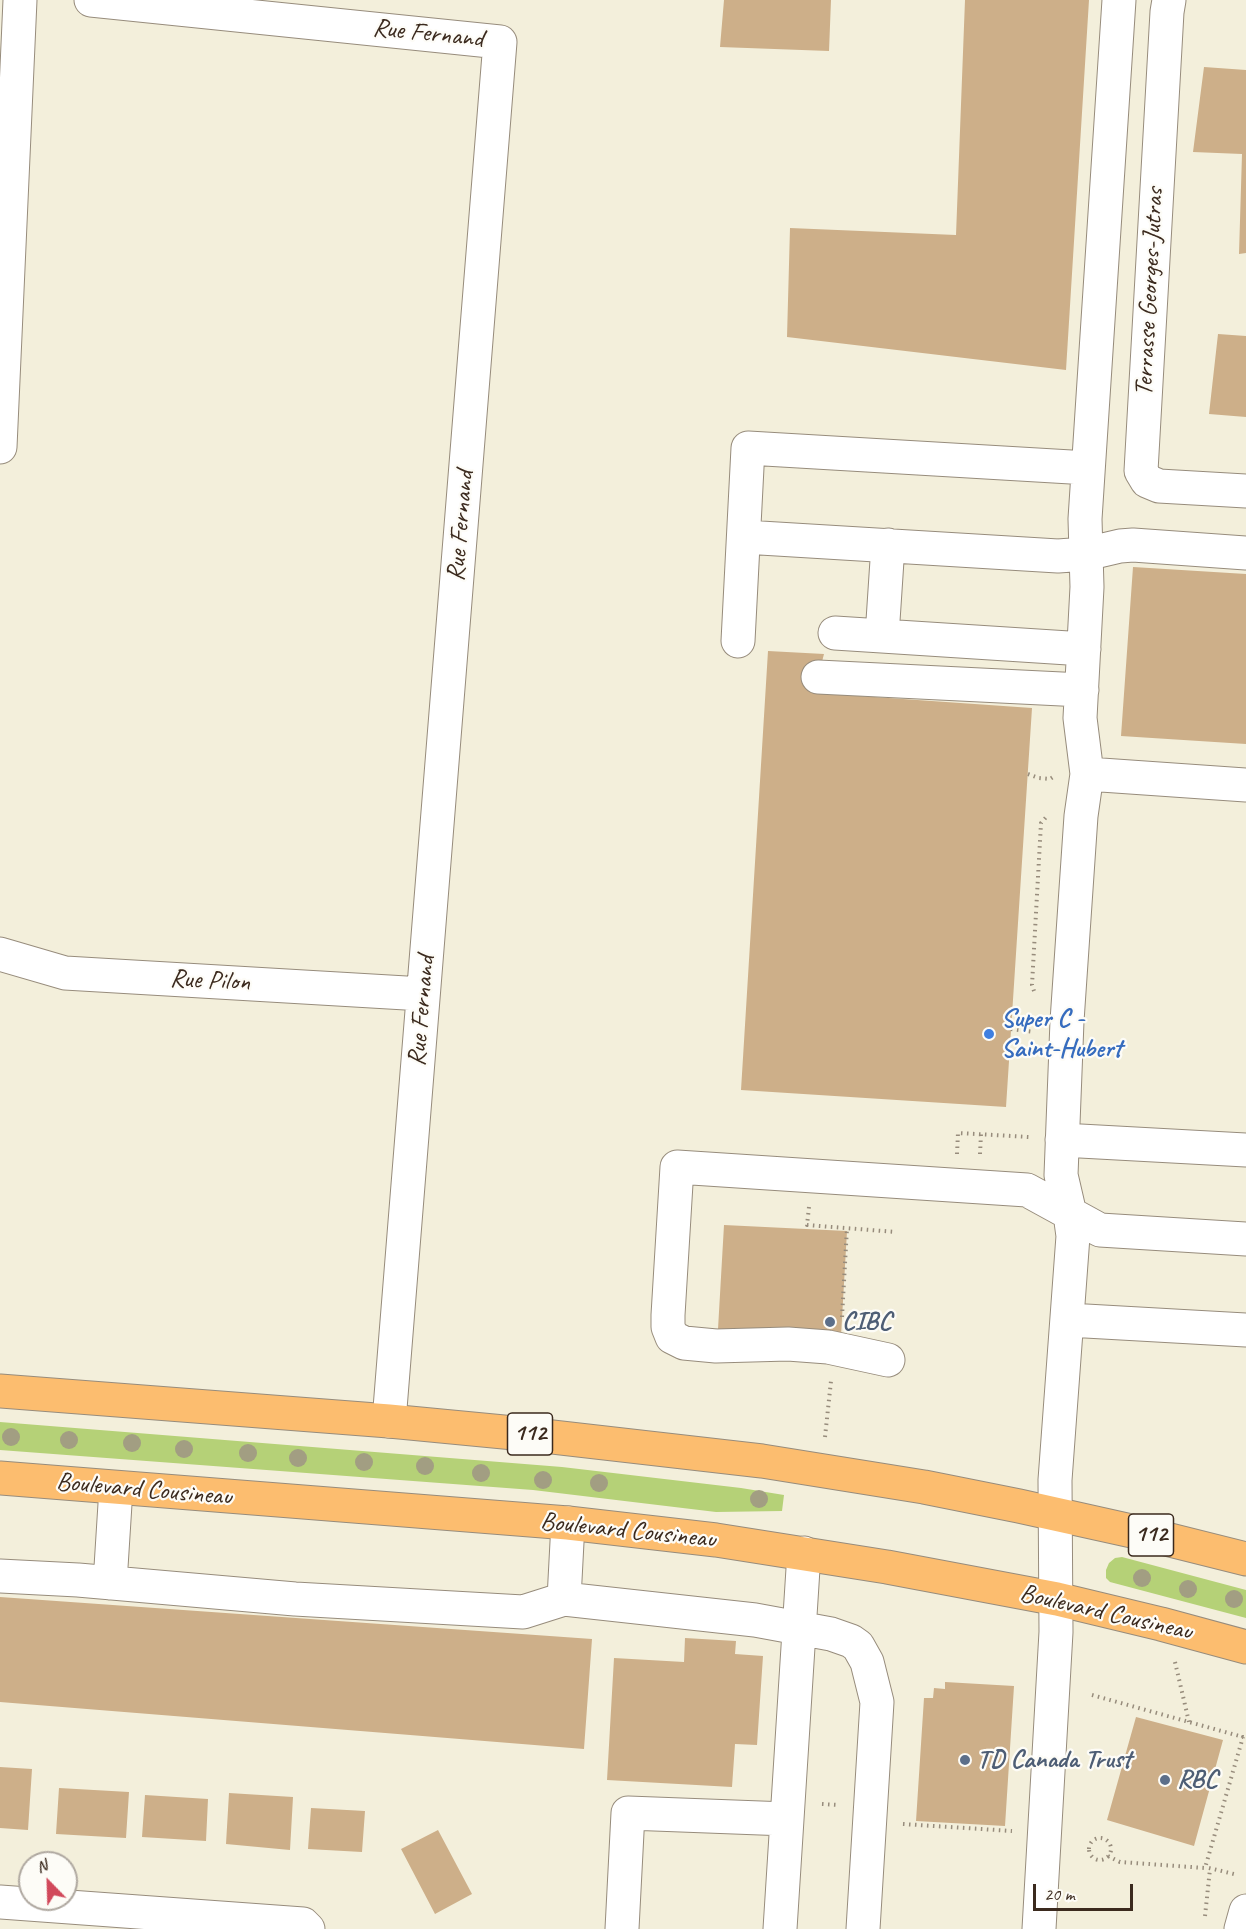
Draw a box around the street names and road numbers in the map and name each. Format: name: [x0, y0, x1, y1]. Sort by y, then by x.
street label: Rue Fernand: [371, 13, 485, 55]
street label: Terrasse Georges-Jutras: [1129, 187, 1171, 397]
street label: Rue Fernand: [441, 469, 481, 583]
street label: Rue Fernand: [402, 954, 442, 1068]
street label: Rue Pilon: [169, 963, 251, 999]
road number: 112: [508, 1413, 552, 1455]
street label: Boulevard Cousineau: [55, 1467, 233, 1513]
street label: Boulevard Cousineau: [539, 1506, 717, 1556]
road number: 112: [1128, 1514, 1174, 1556]
street label: Boulevard Cousineau: [1017, 1578, 1195, 1648]

